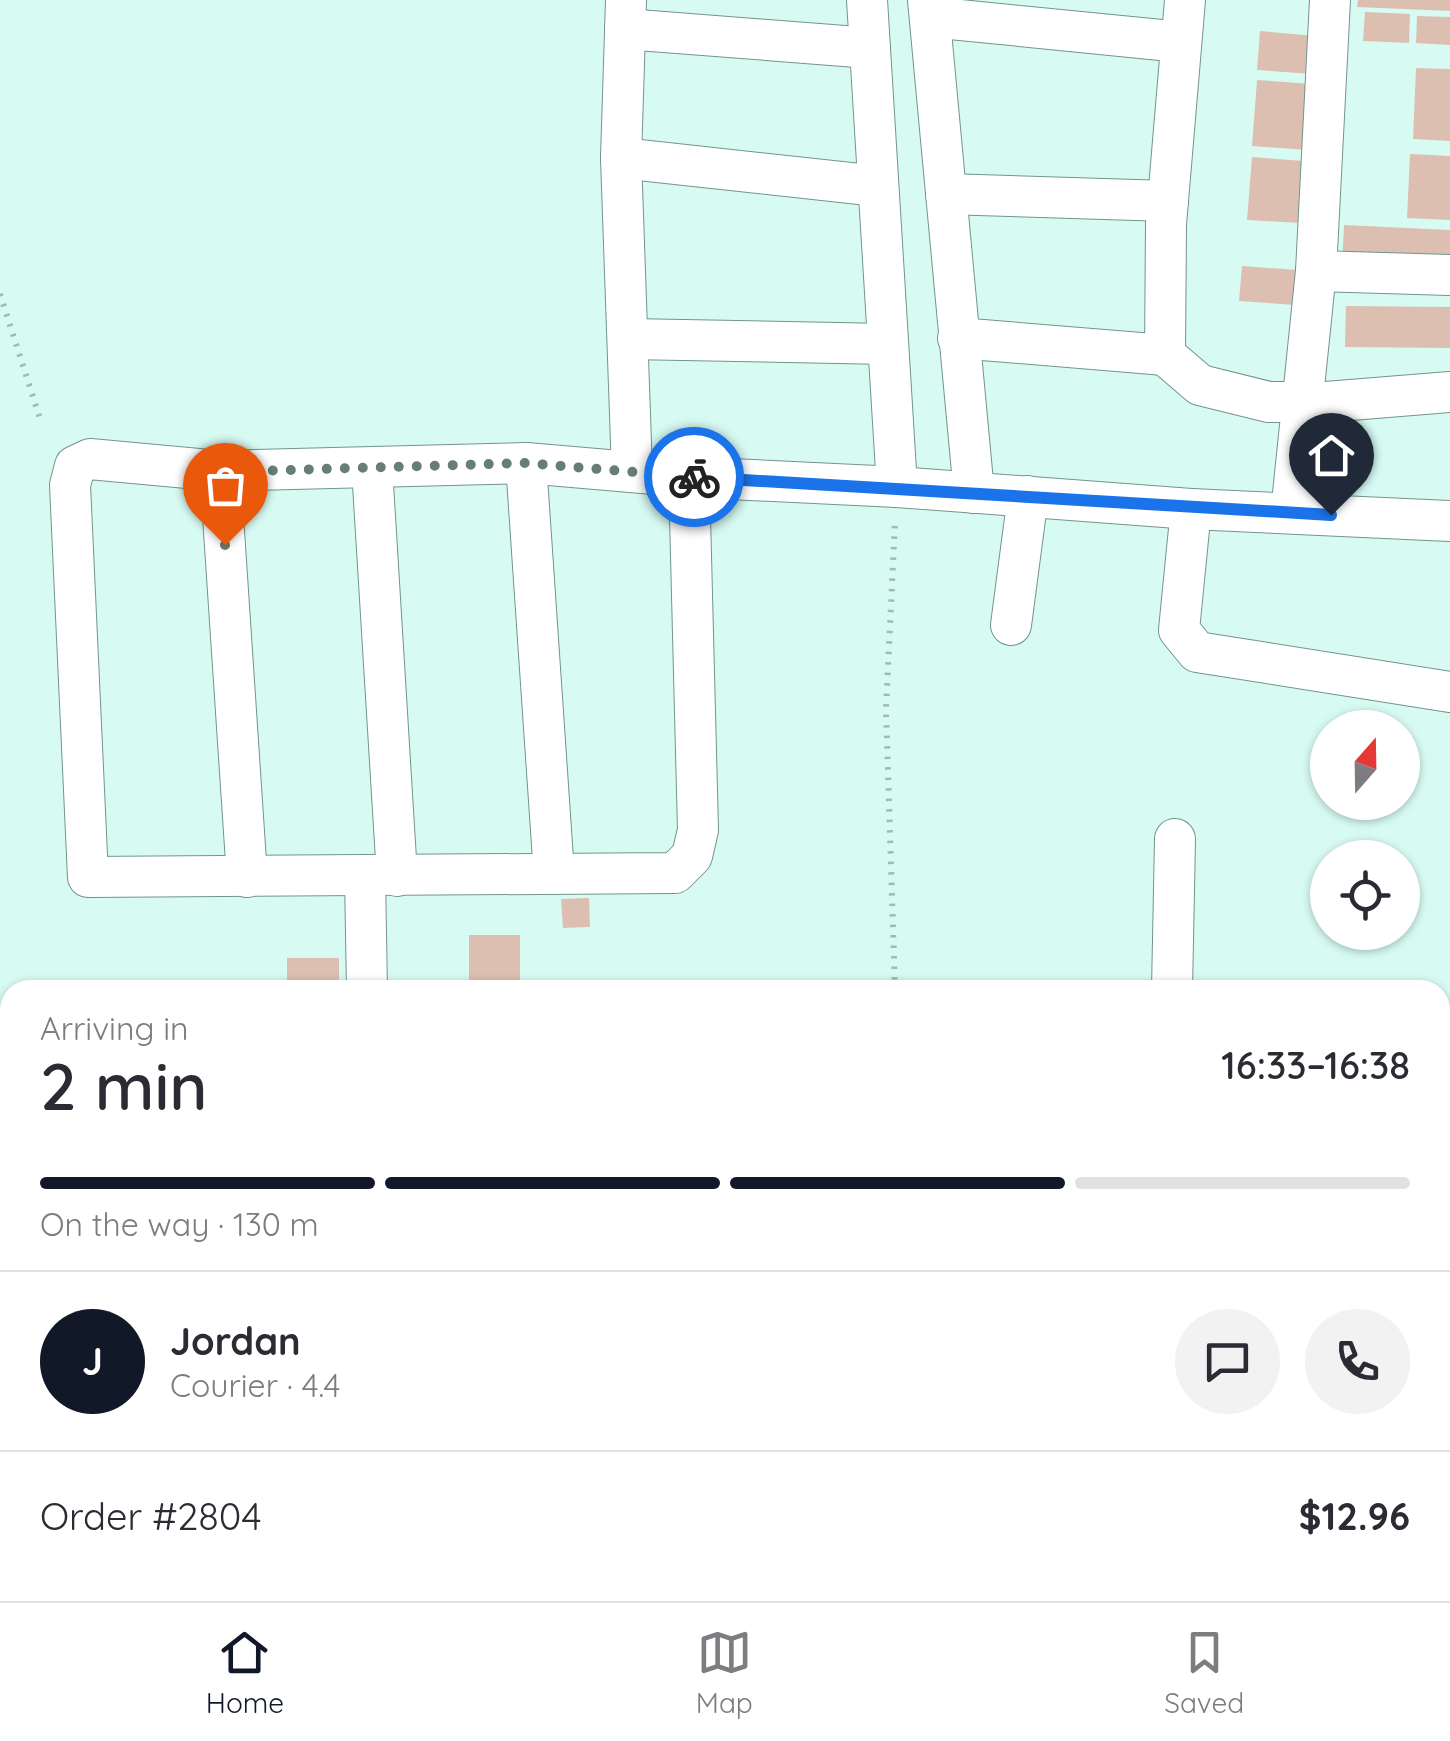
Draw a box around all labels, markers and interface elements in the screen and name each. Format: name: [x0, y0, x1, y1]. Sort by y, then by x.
pin: [1289, 413, 1374, 516]
courier: [644, 427, 744, 527]
icon: home: [1304, 428, 1359, 483]
pin: [183, 443, 268, 546]
icon: bike: [667, 450, 722, 505]
icon: bag: [198, 458, 253, 513]
north arrow: [1310, 710, 1420, 820]
map controls: [1310, 710, 1420, 950]
button: locate: [1310, 840, 1420, 950]
text: Arriving in: [40, 1008, 189, 1048]
text: 16:33–16:38: [1221, 1041, 1410, 1089]
text: 2 min: [40, 1045, 208, 1126]
text: On the way · 130 m: [40, 1204, 319, 1244]
button: chat: [1175, 1309, 1280, 1414]
button: phone: [1305, 1309, 1410, 1414]
text: Jordan: [170, 1317, 301, 1365]
text: J: [82, 1337, 103, 1385]
text: Courier · 4.4: [170, 1365, 340, 1405]
text: Order #2804: [40, 1492, 261, 1540]
text: $12.96: [1299, 1492, 1410, 1540]
tab: Home: [206, 1625, 284, 1720]
tab: Map: [696, 1625, 753, 1720]
tab: Saved: [1164, 1625, 1244, 1720]

